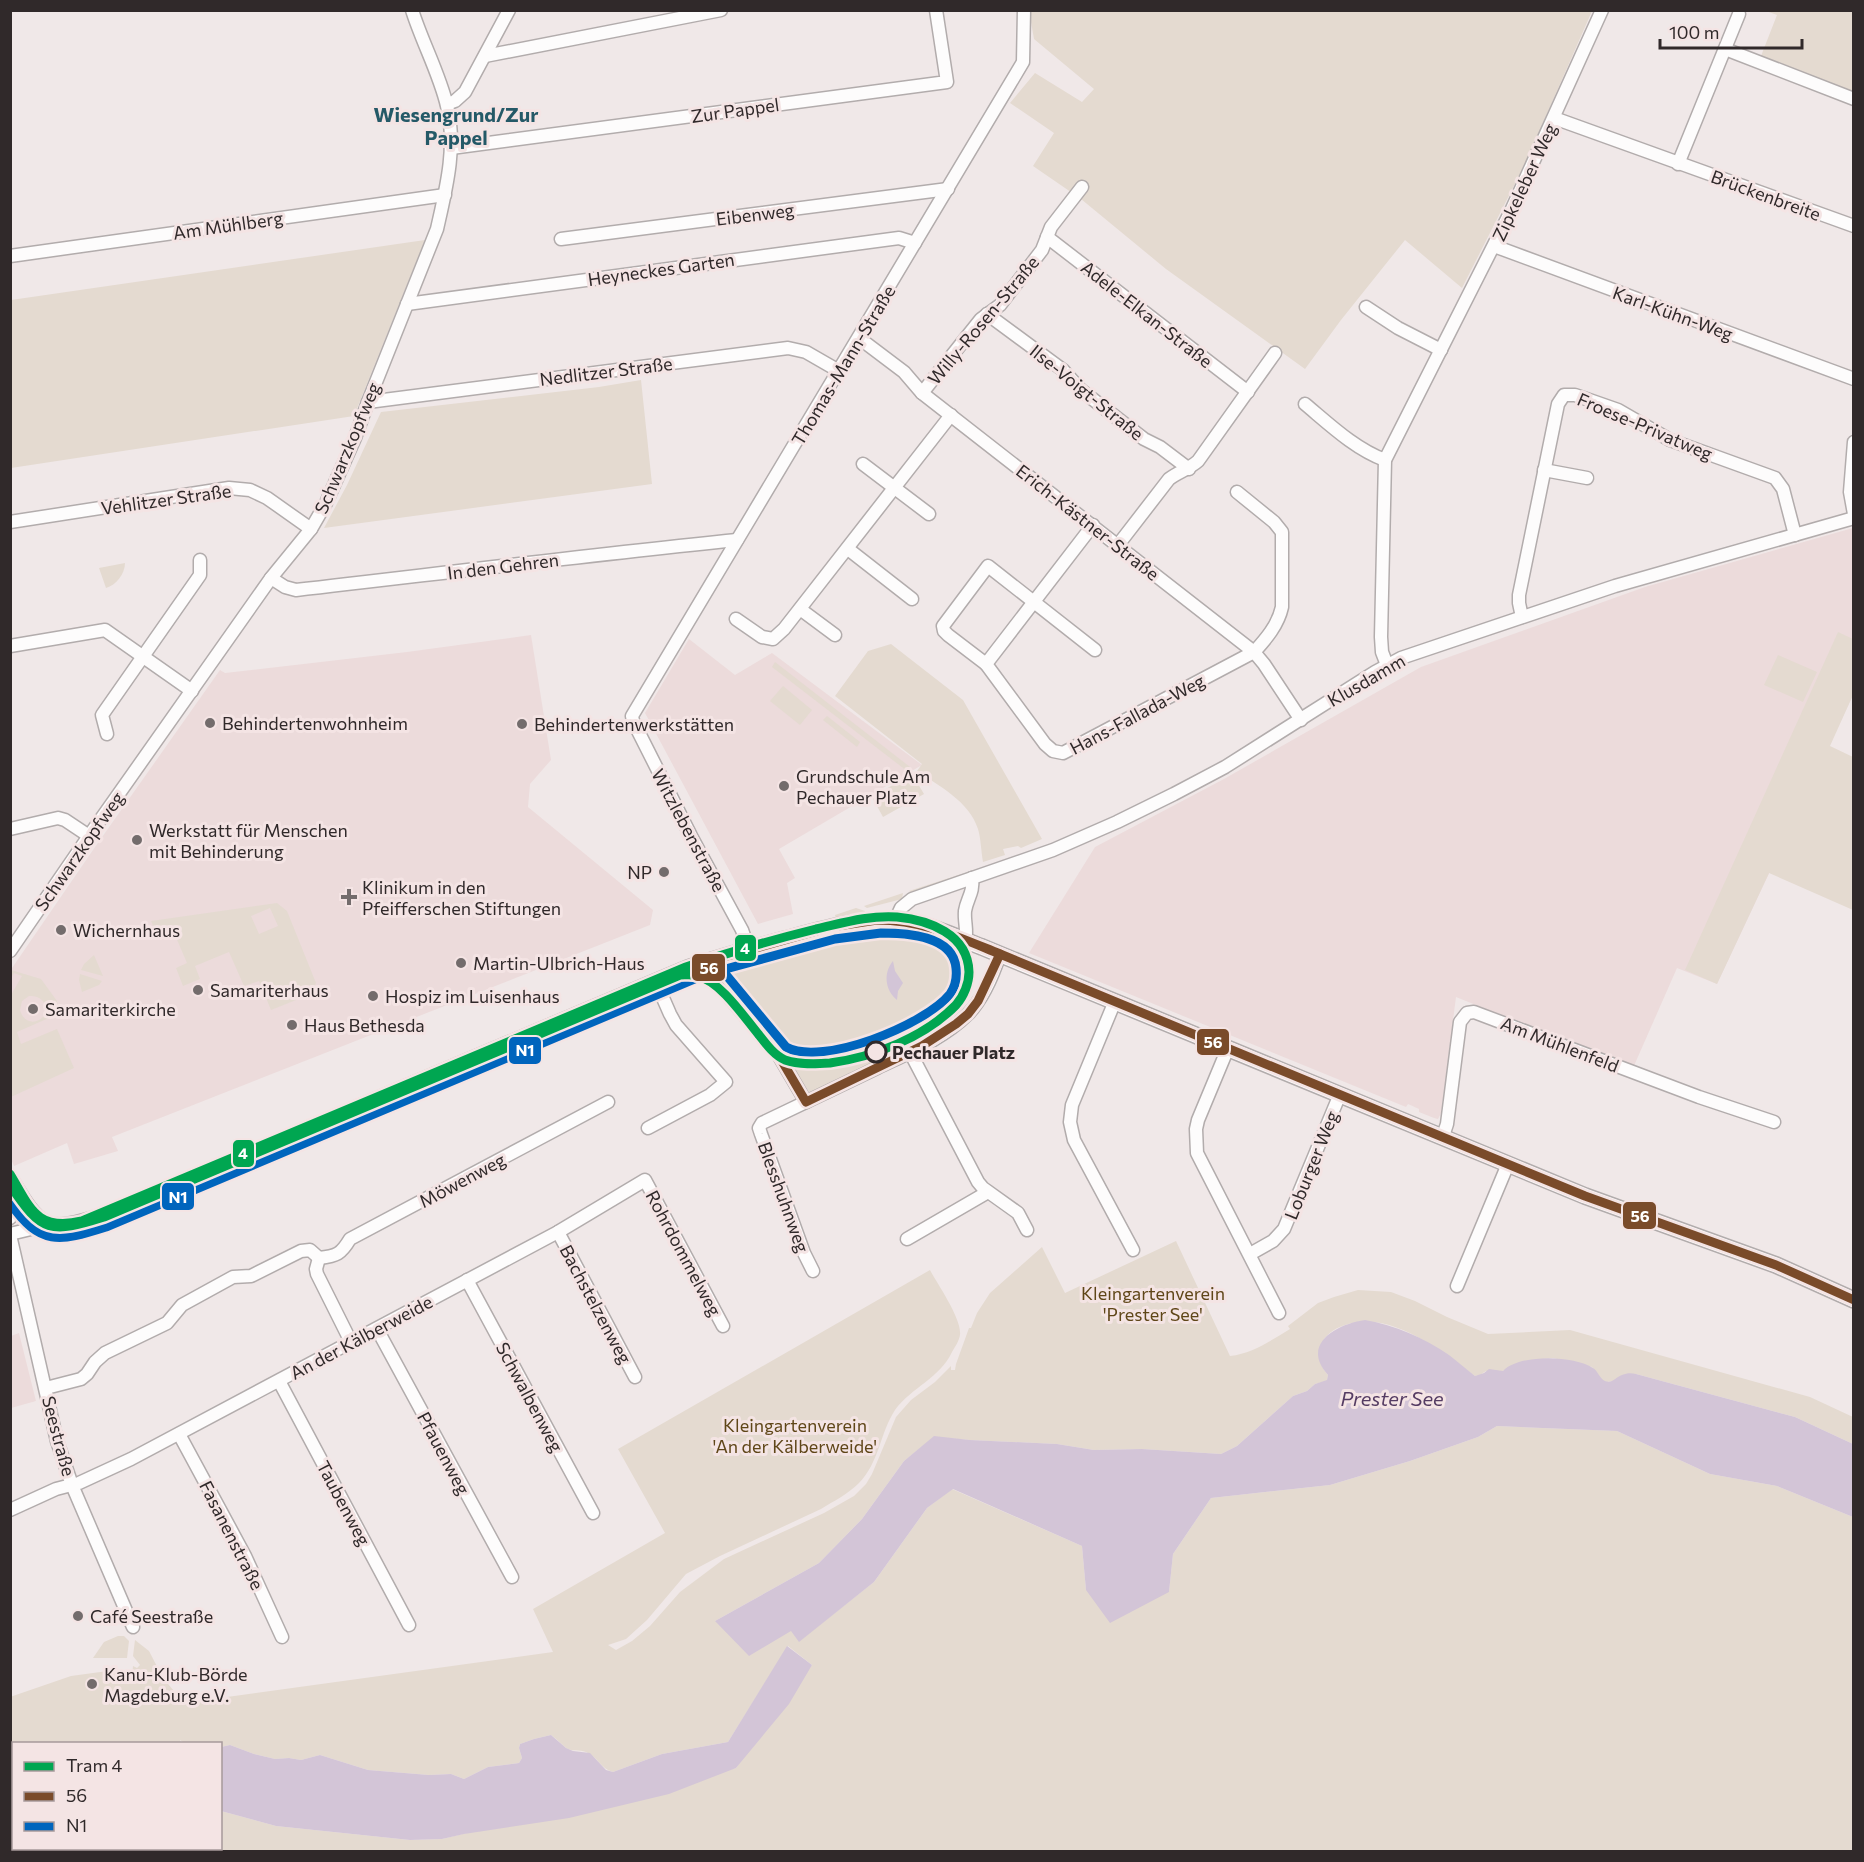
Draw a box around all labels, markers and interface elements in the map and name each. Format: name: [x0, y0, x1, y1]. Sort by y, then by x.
scale bar: [1660, 12, 1802, 50]
text: 100 m: [1669, 21, 1719, 43]
street label: Zur Pappel: [689, 93, 781, 127]
district label: Wiesengrund/Zur Pappel: [374, 102, 538, 149]
street label: Zipkeleber Weg: [1487, 119, 1561, 244]
street label: Brückenbreite: [1708, 165, 1824, 225]
street label: Eibenweg: [715, 198, 796, 230]
street label: Am Mühlberg: [172, 206, 285, 244]
street label: Heyneckes Garten: [586, 248, 736, 290]
street label: Willy-Rosen-Straße: [923, 251, 1043, 389]
street label: Adele-Elkan-Straße: [1077, 256, 1217, 372]
street label: Thomas-Mann-Straße: [787, 281, 899, 449]
street label: Karl-Kühn-Weg: [1610, 281, 1736, 345]
street label: Ilse-Voigt-Straße: [1026, 339, 1148, 445]
street label: Nedlitzer Straße: [538, 352, 674, 390]
street label: Schwarzkopfweg: [309, 379, 385, 517]
street label: Froese-Privatweg: [1574, 388, 1716, 465]
street label: Erich-Kästner-Straße: [1012, 459, 1164, 585]
street label: Vehlitzer Straße: [100, 479, 232, 519]
street label: In den Gehren: [446, 548, 560, 584]
street label: Klusdamm: [1323, 649, 1409, 711]
street label: Hans-Fallada-Weg: [1066, 669, 1208, 759]
place label: Behindertenwohnheim: [222, 712, 408, 734]
place label: Behindertenwerkstätten: [534, 713, 734, 735]
marker: Behindertenwohnheim: [203, 716, 217, 730]
marker: Behindertenwerkstätten: [515, 717, 529, 731]
street label: Witzlebenstraße: [647, 765, 731, 895]
place label: Grundschule Am Pechauer Platz: [796, 765, 930, 808]
marker: Grundschule Am Pechauer Platz: [777, 779, 791, 793]
street label: Schwarzkopfweg: [30, 787, 128, 915]
place label: Werkstatt für Menschen mit Behinderung: [149, 819, 348, 862]
marker: Werkstatt für Menschen mit Behinderung: [130, 833, 144, 847]
place label: NP: [627, 861, 652, 883]
marker: NP: [657, 865, 671, 879]
place label: Klinikum in den Pfeifferschen Stiftungen: [362, 876, 561, 919]
marker: Klinikum in den Pfeifferschen Stiftungen: [340, 888, 358, 906]
place label: Wichernhaus: [73, 919, 180, 941]
marker: Wichernhaus: [54, 923, 68, 937]
line badge: 4: [734, 934, 757, 962]
text: 4: [740, 938, 750, 957]
place label: Martin-Ulbrich-Haus: [473, 952, 645, 974]
line badge: 56: [691, 953, 726, 982]
marker: Martin-Ulbrich-Haus: [454, 956, 468, 970]
text: 56: [699, 958, 719, 977]
place label: Samariterhaus: [210, 979, 329, 1001]
marker: Samariterhaus: [191, 983, 205, 997]
place label: Hospiz im Luisenhaus: [385, 985, 560, 1007]
marker: Hospiz im Luisenhaus: [366, 989, 380, 1003]
place label: Samariterkirche: [45, 998, 176, 1020]
marker: Samariterkirche: [26, 1002, 40, 1016]
street label: Am Mühlenfeld: [1498, 1011, 1622, 1077]
place label: Haus Bethesda: [304, 1014, 425, 1036]
marker: Haus Bethesda: [285, 1018, 299, 1032]
line badge: 56: [1196, 1028, 1230, 1056]
text: 56: [1203, 1032, 1223, 1051]
line badge: N1: [508, 1036, 542, 1065]
text: N1: [515, 1040, 535, 1059]
marker: Pechauer Platz: [865, 1041, 887, 1063]
place label: Pechauer Platz: [892, 1041, 1015, 1063]
street label: Loburger Weg: [1279, 1107, 1343, 1222]
line badge: 4: [232, 1139, 255, 1168]
street label: Blesshuhnweg: [754, 1139, 814, 1256]
text: 4: [238, 1143, 248, 1162]
street label: Möwenweg: [415, 1148, 509, 1212]
line badge: N1: [161, 1182, 195, 1211]
street label: Rohrdommelweg: [642, 1186, 727, 1320]
text: N1: [168, 1187, 188, 1206]
line badge: 56: [1622, 1201, 1657, 1230]
text: 56: [1630, 1206, 1650, 1225]
street label: Bachstelzenweg: [555, 1241, 637, 1367]
park label: Kleingartenverein 'Prester See': [1081, 1282, 1225, 1325]
street label: An der Kälberweide: [286, 1290, 436, 1384]
street label: Schwalbenweg: [492, 1338, 568, 1456]
water label: Prester See: [1340, 1386, 1444, 1410]
street label: Seestraße: [38, 1394, 80, 1478]
street label: Pfauenweg: [413, 1408, 475, 1498]
park label: Kleingartenverein 'An der Kälberweide': [713, 1414, 877, 1457]
street label: Taubenweg: [312, 1457, 376, 1549]
street label: Fasanenstraße: [195, 1477, 269, 1593]
place label: Café Seestraße: [90, 1605, 213, 1627]
marker: Café Seestraße: [71, 1609, 85, 1623]
place label: Kanu-Klub-Börde Magdeburg e.V.: [104, 1663, 248, 1706]
marker: Kanu-Klub-Börde Magdeburg e.V.: [85, 1677, 99, 1691]
legend: [12, 1742, 222, 1850]
text: Tram 4: [66, 1754, 123, 1776]
text: 56: [66, 1784, 87, 1806]
text: N1: [66, 1814, 87, 1836]

